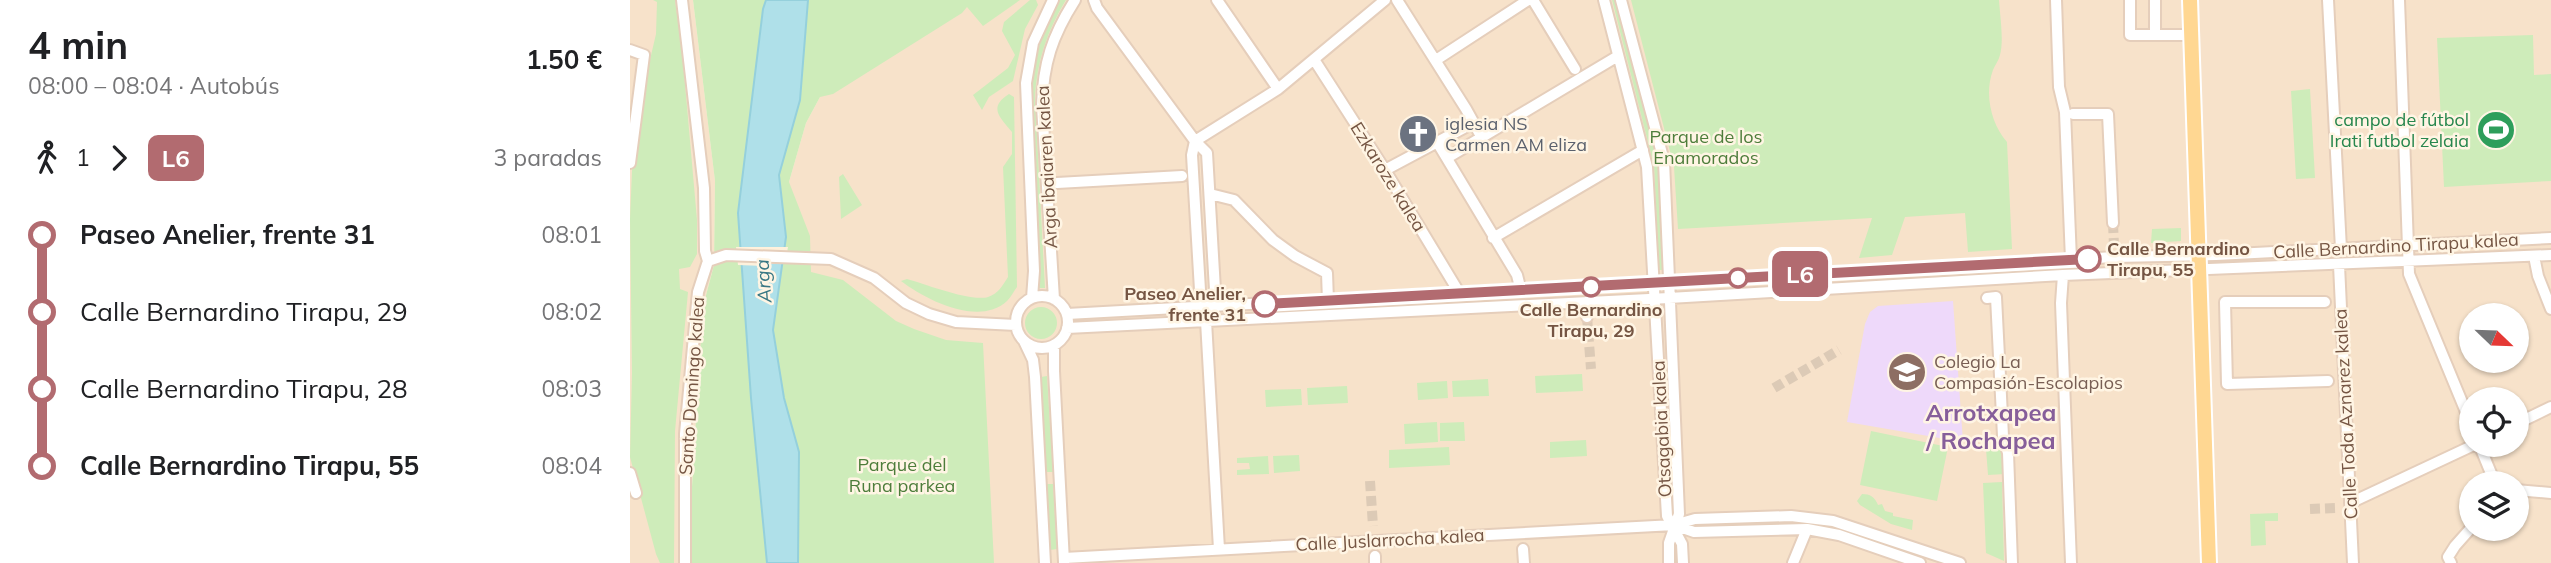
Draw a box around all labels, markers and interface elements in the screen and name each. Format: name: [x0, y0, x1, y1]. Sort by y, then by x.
text: 4 min: [28, 21, 128, 69]
text: 1.50 €: [526, 43, 602, 76]
text: 08:00 – 08:04 · Autobús: [28, 71, 280, 100]
street label: Arga ibaiaren kalea: [1031, 85, 1062, 249]
place label: campo de fútbol Irati futbol zelaia: [2330, 108, 2469, 152]
sports icon: campo de fútbol Irati futbol zelaia: [2475, 109, 2517, 151]
place label: iglesia NS Carmen AM eliza: [1445, 112, 1587, 156]
church icon: iglesia NS Carmen AM eliza: [1397, 113, 1439, 155]
street label: Ezkaroze kalea: [1346, 118, 1431, 236]
park label: Parque de los Enamorados: [1650, 125, 1763, 169]
icon: walk: [28, 139, 66, 177]
icon: forward: [100, 139, 138, 177]
text: 1: [76, 143, 90, 172]
text: L6: [162, 143, 190, 173]
text: 3 paradas: [494, 143, 602, 172]
text: Paseo Anelier, frente 31: [80, 218, 375, 251]
text: 08:01: [542, 220, 602, 249]
street label: Calle Bernardino Tirapu kalea: [2273, 228, 2519, 263]
place label: Calle Bernardino Tirapu, 55: [2107, 237, 2250, 281]
marker: Calle Bernardino Tirapu, 55: [2075, 246, 2101, 272]
line badge: L6: [1768, 251, 1832, 297]
water label: Arga: [750, 258, 777, 305]
text: L6: [1786, 259, 1814, 289]
unlabelled marker: [1728, 268, 1748, 288]
marker: Calle Bernardino Tirapu, 29: [1581, 277, 1601, 297]
place label: Paseo Anelier, frente 31: [1124, 282, 1246, 326]
marker: Paseo Anelier, frente 31: [1252, 291, 1278, 317]
text: Calle Bernardino Tirapu, 29: [80, 295, 408, 328]
street label: Santo Domingo kalea: [674, 296, 709, 476]
text: 08:02: [542, 297, 602, 326]
place label: Calle Bernardino Tirapu, 29: [1519, 298, 1663, 342]
north arrow: [2459, 303, 2529, 373]
map controls: [2459, 303, 2529, 541]
street label: Calle Toda Aznarez kalea: [2328, 308, 2363, 520]
place label: Colegio La Compasión-Escolapios: [1934, 350, 2123, 394]
school or university icon: Colegio La Compasión-Escolapios: [1886, 351, 1928, 393]
street label: Otsagabia kalea: [1646, 360, 1677, 498]
text: Calle Bernardino Tirapu, 28: [80, 372, 408, 405]
text: 08:03: [542, 374, 602, 403]
button: locate: [2459, 387, 2529, 457]
district label: Arrotxapea / Rochapea: [1925, 397, 2057, 455]
text: Calle Bernardino Tirapu, 55: [80, 449, 419, 482]
text: 08:04: [542, 451, 602, 480]
park label: Parque del Runa parkea: [849, 453, 955, 497]
button: layers: [2459, 471, 2529, 541]
street label: Calle Juslarrocha kalea: [1295, 523, 1485, 556]

